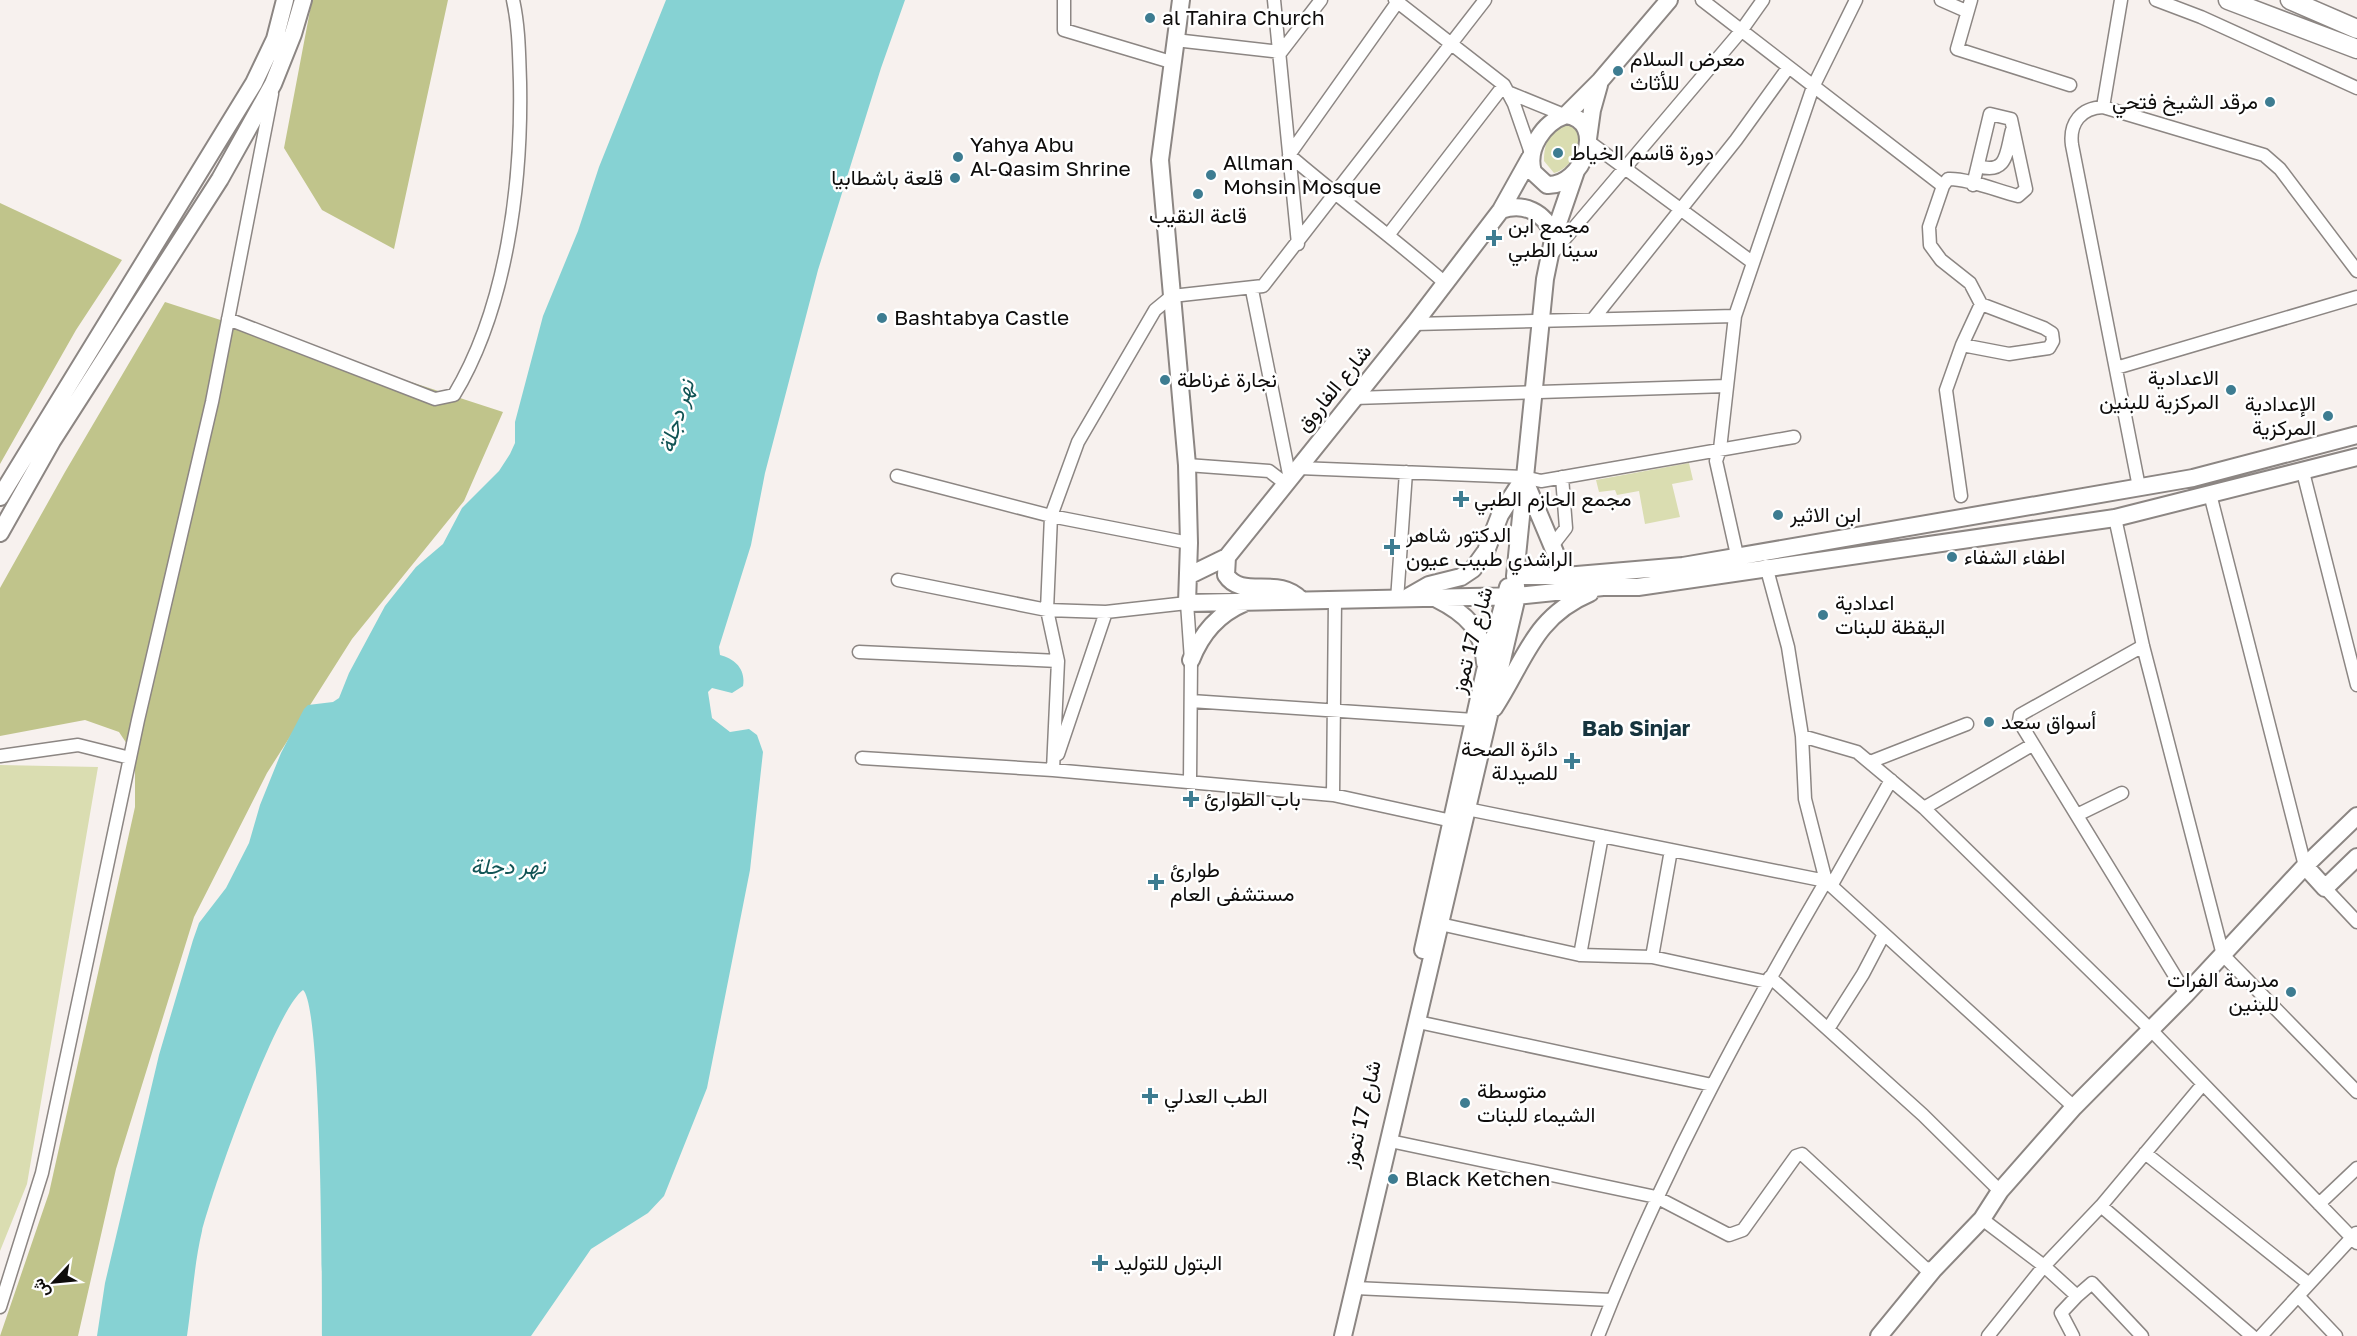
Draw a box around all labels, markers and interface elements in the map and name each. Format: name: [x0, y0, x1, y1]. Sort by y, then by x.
place label: al Tahira Church: [1162, 4, 1325, 30]
marker: al Tahira Church: [1143, 11, 1157, 25]
place label: معرض السلام للأثاث: [1630, 45, 1745, 95]
marker: معرض السلام للأثاث: [1611, 64, 1625, 78]
place label: مرقد الشيخ فتحي: [2112, 88, 2258, 119]
marker: مرقد الشيخ فتحي: [2263, 95, 2277, 109]
place label: Yahya Abu Al-Qasim Shrine: [970, 131, 1131, 181]
place label: دورة قاسم الخياط: [1570, 139, 1714, 167]
marker: دورة قاسم الخياط: [1551, 146, 1565, 160]
place label: Allman Mohsin Mosque: [1223, 149, 1381, 199]
marker: Yahya Abu Al-Qasim Shrine: [951, 150, 965, 164]
place label: قلعة باشطابيا: [831, 164, 943, 190]
marker: Allman Mohsin Mosque: [1204, 168, 1218, 182]
marker: قلعة باشطابيا: [948, 171, 962, 185]
marker: قاعة النقيب: [1191, 187, 1205, 201]
place label: قاعة النقيب: [1149, 202, 1247, 228]
place label: مجمع ابن سينا الطبي: [1508, 212, 1598, 267]
marker: مجمع ابن سينا الطبي: [1485, 229, 1503, 247]
place label: Bashtabya Castle: [894, 304, 1069, 330]
marker: Bashtabya Castle: [875, 311, 889, 325]
street label: شارع الفاروق: [1290, 338, 1378, 438]
place label: الاعدادية المركزية للبنين: [2099, 364, 2219, 415]
place label: نجارة غرناطة: [1177, 366, 1277, 393]
marker: نجارة غرناطة: [1158, 373, 1172, 387]
water label: نهر دجلة: [652, 374, 701, 456]
marker: الاعدادية المركزية للبنين: [2224, 383, 2238, 397]
place label: الإعدادية المركزية: [2245, 390, 2316, 441]
marker: الإعدادية المركزية: [2321, 409, 2335, 423]
place label: مجمع الحازم الطبي: [1474, 485, 1631, 516]
marker: مجمع الحازم الطبي: [1452, 490, 1470, 508]
place label: ابن الاثير: [1789, 501, 1861, 528]
marker: ابن الاثير: [1771, 508, 1785, 522]
place label: الدكتور شاهر الراشدي طبيب عيون: [1405, 521, 1573, 576]
marker: الدكتور شاهر الراشدي طبيب عيون: [1383, 538, 1401, 556]
place label: اطفاء الشفاء: [1964, 543, 2065, 569]
marker: اطفاء الشفاء: [1945, 550, 1959, 564]
street label: شارع 17 تموز: [1444, 584, 1500, 697]
place label: اعدادية اليقظة للبنات: [1835, 589, 1945, 639]
marker: اعدادية اليقظة للبنات: [1816, 608, 1830, 622]
place label: أسواق سعد: [2001, 708, 2096, 735]
district label: Bab Sinjar: [1582, 714, 1691, 741]
marker: أسواق سعد: [1982, 715, 1996, 729]
place label: دائرة الصحة للصيدلة: [1461, 735, 1558, 785]
marker: دائرة الصحة للصيدلة: [1563, 752, 1581, 770]
place label: باب الطوارئ: [1204, 785, 1301, 812]
marker: باب الطوارئ: [1182, 790, 1200, 808]
water label: نهر دجلة: [471, 852, 547, 880]
place label: طوارئ مستشفى العام: [1170, 856, 1294, 908]
marker: طوارئ مستشفى العام: [1147, 873, 1165, 891]
place label: مدرسة الفرات للبنين: [2167, 966, 2279, 1016]
marker: مدرسة الفرات للبنين: [2284, 985, 2298, 999]
street label: شارع 17 تموز: [1336, 1058, 1388, 1171]
place label: متوسطة الشيماء للبنات: [1477, 1077, 1596, 1127]
place label: الطب العدلي: [1164, 1082, 1268, 1113]
marker: الطب العدلي: [1141, 1087, 1159, 1105]
marker: متوسطة الشيماء للبنات: [1458, 1096, 1472, 1110]
place label: Black Ketchen: [1405, 1165, 1550, 1191]
marker: Black Ketchen: [1386, 1172, 1400, 1186]
place label: البتول للتوليد: [1114, 1249, 1222, 1276]
north arrow: [24, 1252, 84, 1312]
marker: البتول للتوليد: [1091, 1254, 1109, 1272]
text: ش: [27, 1276, 54, 1302]

